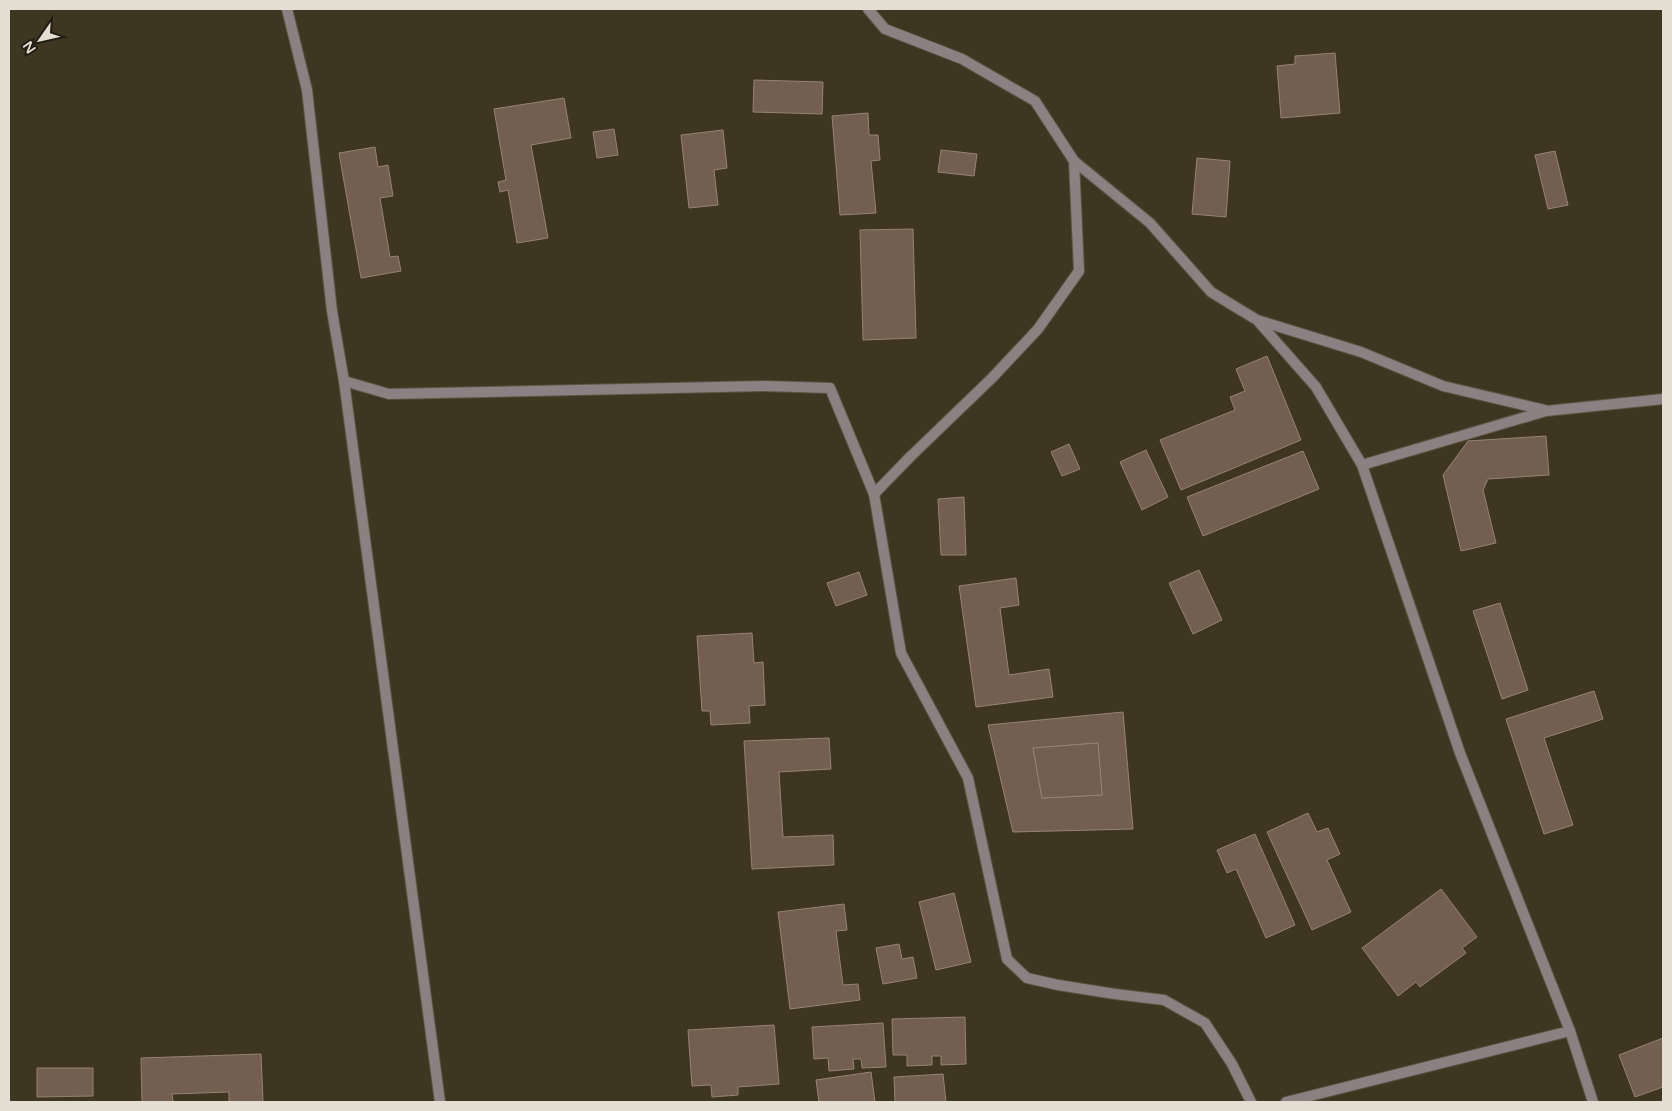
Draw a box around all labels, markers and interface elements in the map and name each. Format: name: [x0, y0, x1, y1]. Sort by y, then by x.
north arrow: [15, 15, 65, 65]
text: N: [19, 38, 40, 56]

